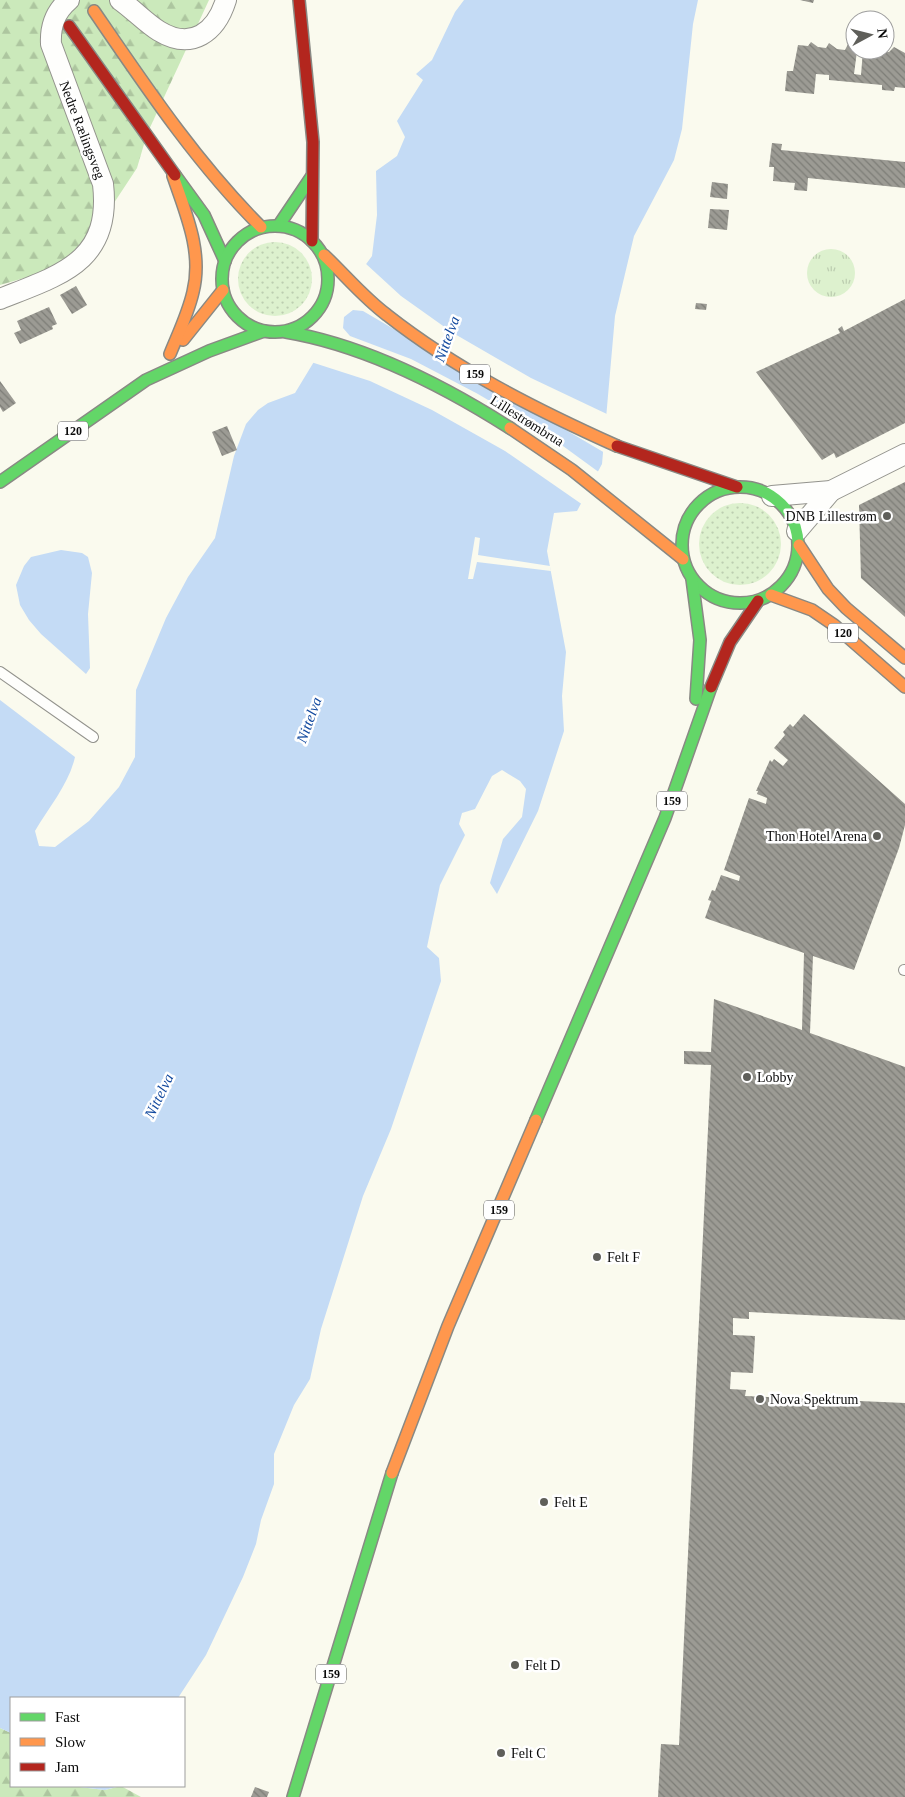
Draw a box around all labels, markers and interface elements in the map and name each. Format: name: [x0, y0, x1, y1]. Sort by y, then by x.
north arrow: [845, 10, 895, 60]
text: N: [874, 28, 890, 39]
street label: Nedre Rælingsveg: [56, 79, 108, 181]
water label: Nittelva: [431, 314, 463, 365]
road number: 159: [460, 364, 490, 384]
street label: Lillestrømbrua: [488, 393, 567, 450]
road number: 120: [58, 422, 88, 441]
place label: DNB Lillestrøm: [786, 509, 877, 524]
marker: DNB Lillestrøm: [881, 510, 893, 522]
road number: 120: [828, 624, 858, 642]
water label: Nittelva: [293, 695, 325, 746]
road number: 159: [657, 791, 687, 810]
place label: Thon Hotel Arena: [766, 829, 868, 844]
marker: Thon Hotel Arena: [871, 830, 883, 842]
place label: Lobby: [757, 1070, 794, 1085]
water label: Nittelva: [141, 1071, 177, 1122]
marker: Lobby: [741, 1071, 753, 1083]
road number: 159: [484, 1200, 514, 1220]
place label: Felt F: [607, 1250, 640, 1265]
marker: Felt F: [591, 1251, 603, 1263]
place label: Nova Spektrum: [770, 1392, 858, 1407]
marker: Nova Spektrum: [754, 1393, 766, 1405]
place label: Felt E: [554, 1495, 588, 1510]
marker: Felt E: [538, 1496, 550, 1508]
place label: Felt D: [525, 1658, 560, 1673]
marker: Felt D: [509, 1659, 521, 1671]
road number: 159: [316, 1665, 346, 1684]
legend: [10, 1697, 185, 1787]
text: Fast: [55, 1709, 81, 1725]
text: Slow: [55, 1734, 86, 1750]
place label: Felt C: [511, 1746, 546, 1761]
marker: Felt C: [495, 1747, 507, 1759]
text: Jam: [55, 1759, 79, 1775]

